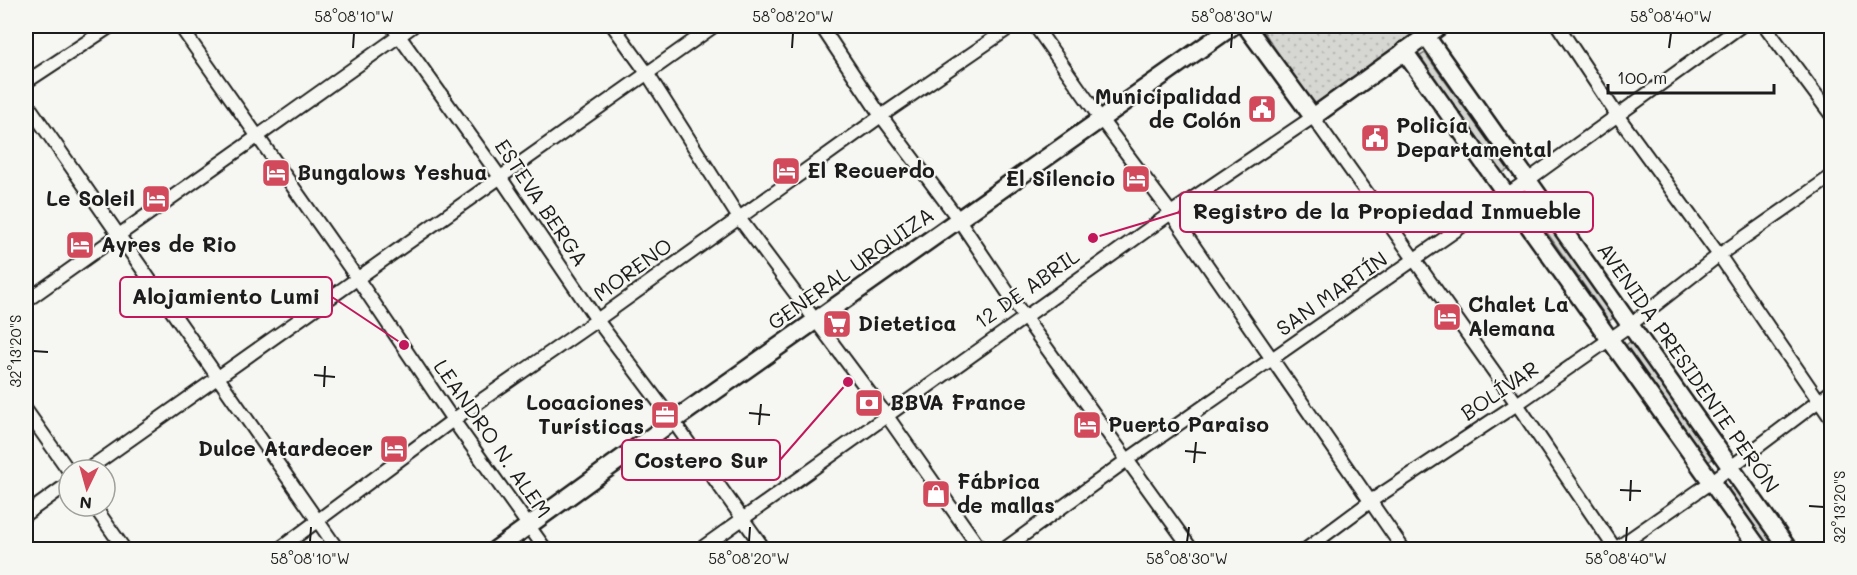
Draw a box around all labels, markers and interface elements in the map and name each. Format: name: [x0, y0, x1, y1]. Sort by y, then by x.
text: 58°08'10"W: [314, 6, 394, 26]
text: 58°08'20"W: [752, 6, 834, 26]
text: 58°08'30"W: [1191, 6, 1273, 26]
text: 58°08'40"W: [1630, 6, 1712, 26]
scale bar: [1608, 57, 1774, 95]
text: 100 m: [1617, 65, 1667, 89]
place label: Municipalidad de Colón: [1095, 82, 1241, 133]
public building icon: Municipalidad de Colón: [1246, 93, 1278, 125]
place label: Policía Departamental: [1396, 111, 1552, 162]
public building icon: Policía Departamental: [1359, 122, 1391, 154]
street label: ESTEVA BERGA: [490, 133, 595, 271]
hotel icon: El Recuerdo: [770, 155, 802, 187]
place label: El Recuerdo: [807, 156, 935, 183]
hotel icon: Bungalows Yeshua: [260, 157, 292, 189]
place label: Bungalows Yeshua: [297, 158, 487, 185]
hotel icon: El Silencio: [1120, 163, 1152, 195]
place label: El Silencio: [1005, 164, 1115, 191]
hotel icon: Le Soleil: [140, 183, 172, 215]
place label: Le Soleil: [46, 184, 135, 211]
callout: Registro de la Propiedad Inmueble: [1180, 192, 1593, 232]
text: Registro de la Propiedad Inmueble: [1193, 196, 1581, 225]
street label: GENERAL URQUIZA: [762, 200, 938, 335]
hotel icon: Ayres de Rio: [64, 229, 96, 261]
place label: Ayres de Rio: [101, 230, 237, 258]
street label: MORENO: [587, 231, 677, 306]
street label: AVENIDA PRESIDENTE PERÓN: [1592, 237, 1786, 498]
street label: 12 DE ABRIL: [968, 242, 1084, 334]
street label: SAN MARTÍN: [1270, 245, 1392, 341]
callout: Alojamiento Lumi: [120, 277, 332, 317]
text: Alojamiento Lumi: [132, 281, 320, 310]
place label: Chalet La Alemana: [1468, 290, 1569, 341]
hotel icon: Chalet La Alemana: [1431, 301, 1463, 333]
supermarket icon: Dietetica: [821, 308, 853, 340]
place label: Dietetica: [858, 309, 956, 336]
text: 32°13'20"S: [5, 314, 25, 388]
street label: LEANDRO N. ALEM: [429, 354, 558, 523]
street label: BOLÍVAR: [1455, 354, 1543, 426]
bank icon: BBVA France: [853, 387, 885, 419]
place label: Locaciones Turísticas: [526, 388, 644, 439]
place label: BBVA France: [890, 388, 1026, 415]
office icon: Locaciones Turísticas: [649, 399, 681, 431]
hotel icon: Puerto Paraiso: [1071, 409, 1103, 441]
place label: Puerto Paraiso: [1108, 410, 1269, 437]
hotel icon: Dulce Atardecer: [378, 433, 410, 465]
place label: Dulce Atardecer: [198, 434, 373, 461]
callout: Costero Sur: [622, 440, 780, 480]
text: Costero Sur: [634, 445, 768, 474]
north arrow: [57, 458, 117, 518]
place label: Fábrica de mallas: [957, 467, 1055, 518]
text: 32°13'20"S: [1829, 470, 1849, 544]
shop icon: Fábrica de mallas: [920, 478, 952, 510]
text: N: [79, 492, 93, 514]
text: 58°08'10"W: [270, 548, 350, 568]
text: 58°08'20"W: [708, 548, 790, 568]
text: 58°08'30"W: [1146, 548, 1228, 568]
text: 58°08'40"W: [1585, 548, 1667, 568]

